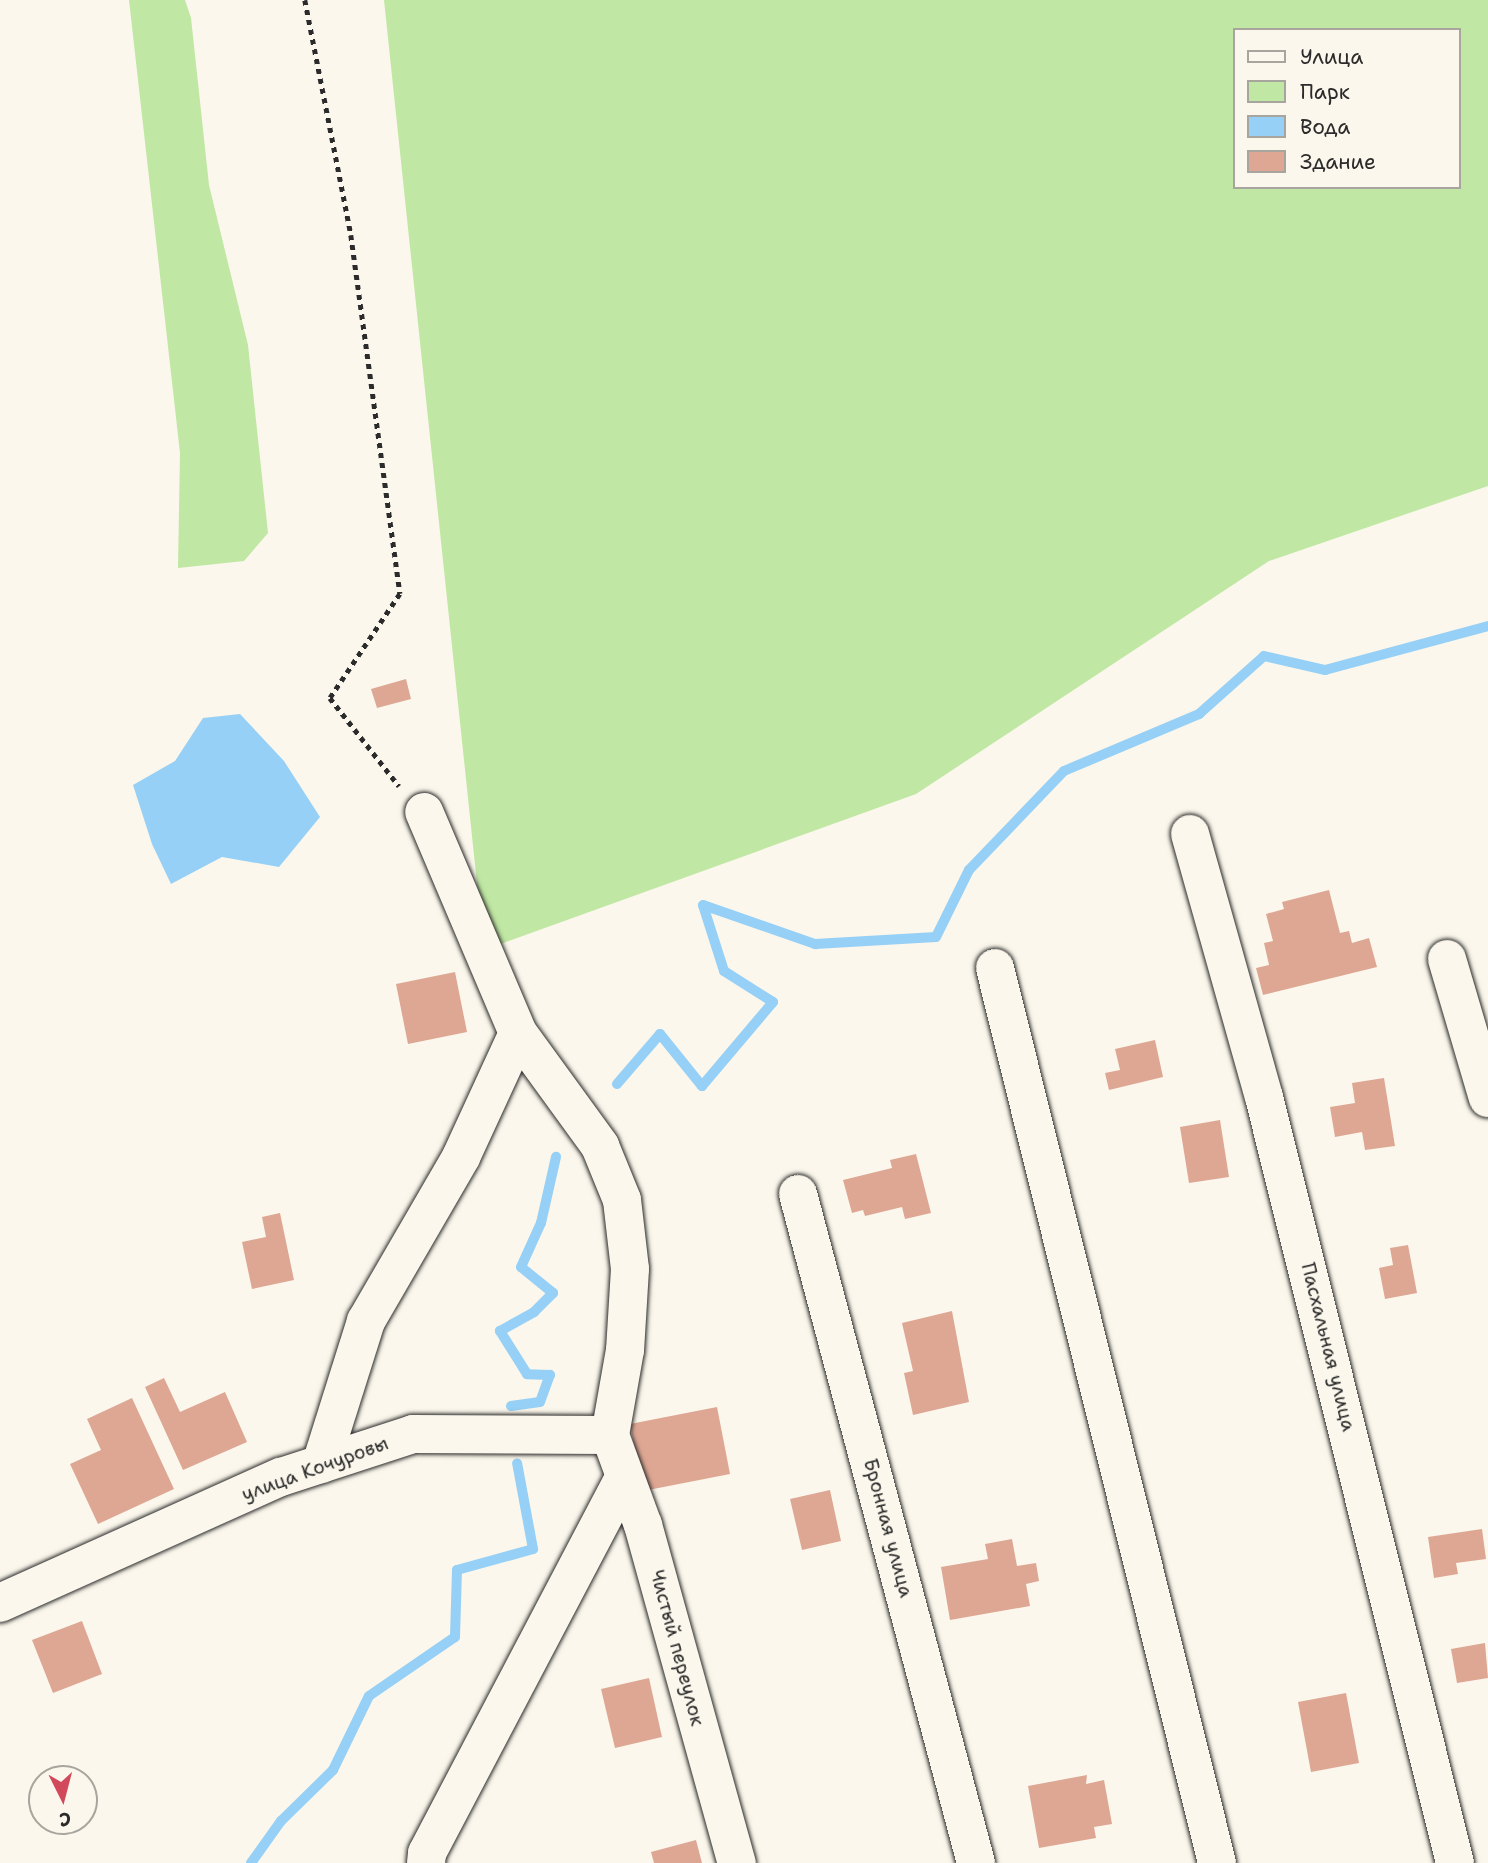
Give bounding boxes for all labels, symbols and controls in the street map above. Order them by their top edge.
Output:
legend [1232,28,1460,189]
text: Улица [1300,43,1363,71]
text: Парк [1300,78,1350,106]
text: Вода [1300,113,1350,141]
text: Здание [1300,148,1376,176]
street label: Пасхальная улица [1296,1260,1360,1434]
street label: улица Кочуровы [239,1432,391,1506]
street label: Бронная улица [859,1456,917,1600]
street label: Чистый переулок [645,1567,709,1729]
north arrow [28,1765,98,1835]
text: С [58,1806,72,1832]

